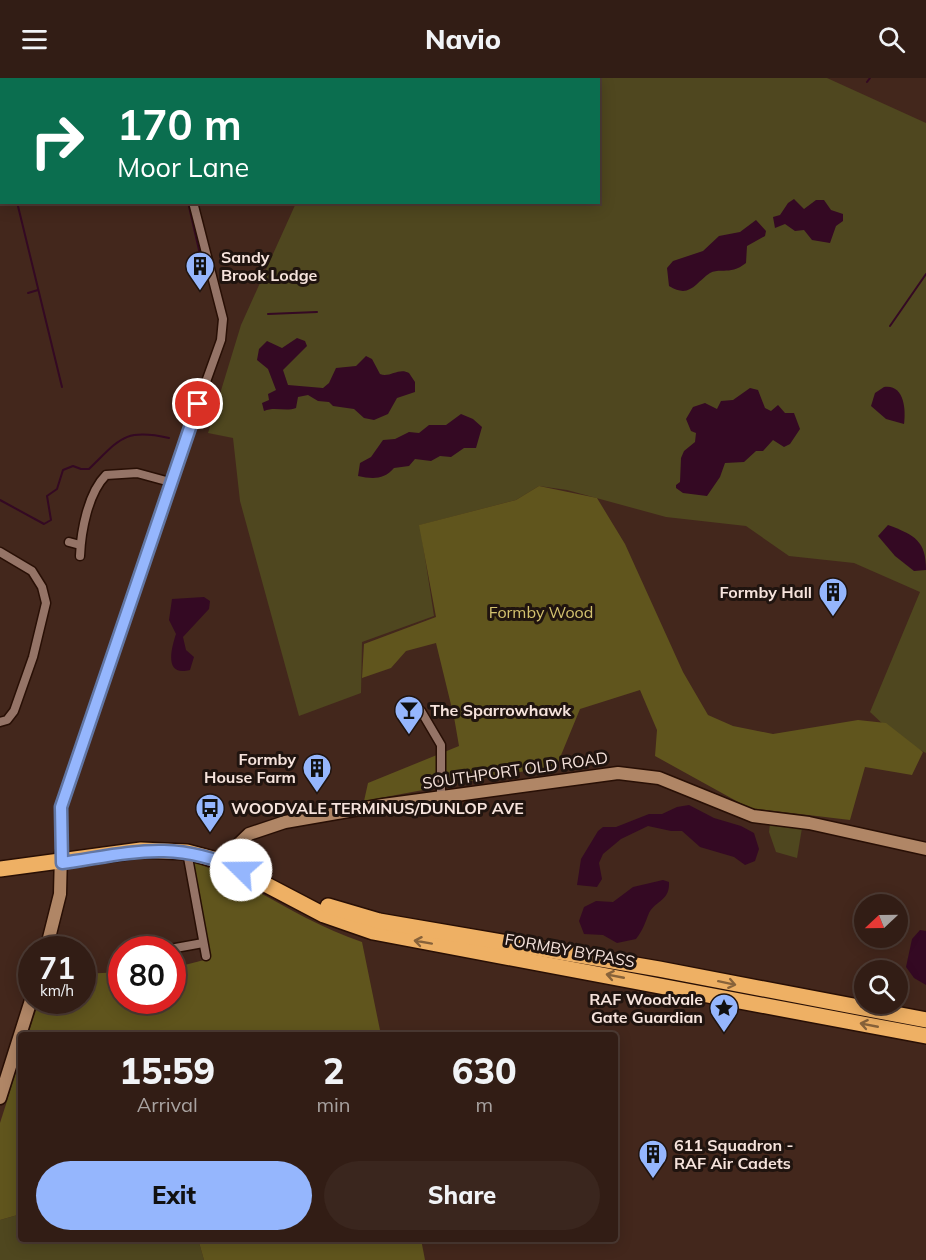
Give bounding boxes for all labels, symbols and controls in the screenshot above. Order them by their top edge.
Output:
text: Navio [425,22,501,56]
icon: menu [18,23,51,56]
icon: search [875,23,908,56]
text: 170 m [117,98,242,151]
icon: right [18,102,96,180]
text: Moor Lane [117,150,249,184]
place label: Sandy Brook Lodge [221,247,318,285]
building icon: Sandy Brook Lodge [184,250,216,292]
pin [172,378,223,429]
icon: arrive [181,387,214,420]
building icon: Formby Hall [817,576,849,618]
place label: Formby Hall [720,582,812,602]
park label: Formby Wood [489,602,593,622]
bar icon: The Sparrowhawk [393,694,425,736]
place label: The Sparrowhawk [430,700,572,720]
street label: SOUTHPORT OLD ROAD [421,747,609,793]
place label: Formby House Farm [204,749,296,787]
building icon: Formby House Farm [301,752,333,794]
bus stop icon: WOODVALE TERMINUS/DUNLOP AVE [194,792,226,834]
place label: WOODVALE TERMINUS/DUNLOP AVE [231,798,524,818]
position arrow [209,838,273,902]
north arrow [854,894,908,948]
map controls [854,894,908,1014]
street label: FORMBY BYPASS [503,929,637,971]
speed limit sign: 80 [108,936,186,1014]
one-way arrow [414,937,434,948]
text: 71 [39,949,75,987]
button: search [854,960,908,1014]
one-way arrow [606,970,625,981]
one-way arrow [717,978,737,989]
text: km/h [40,981,74,1000]
place label: RAF Woodvale Gate Guardian [589,989,703,1027]
place icon: RAF Woodvale Gate Guardian [708,992,740,1034]
one-way arrow [859,1019,879,1030]
text: 15:59 [119,1048,215,1093]
text: 2 [323,1048,344,1093]
text: 630 [452,1048,517,1093]
text: Arrival [137,1092,198,1117]
text: min [316,1092,351,1117]
text: m [475,1092,493,1117]
place label: 611 Squadron - RAF Air Cadets [674,1135,793,1173]
building icon: 611 Squadron - RAF Air Cadets [637,1138,669,1180]
button: Exit [36,1161,312,1230]
button: Share [324,1161,600,1230]

